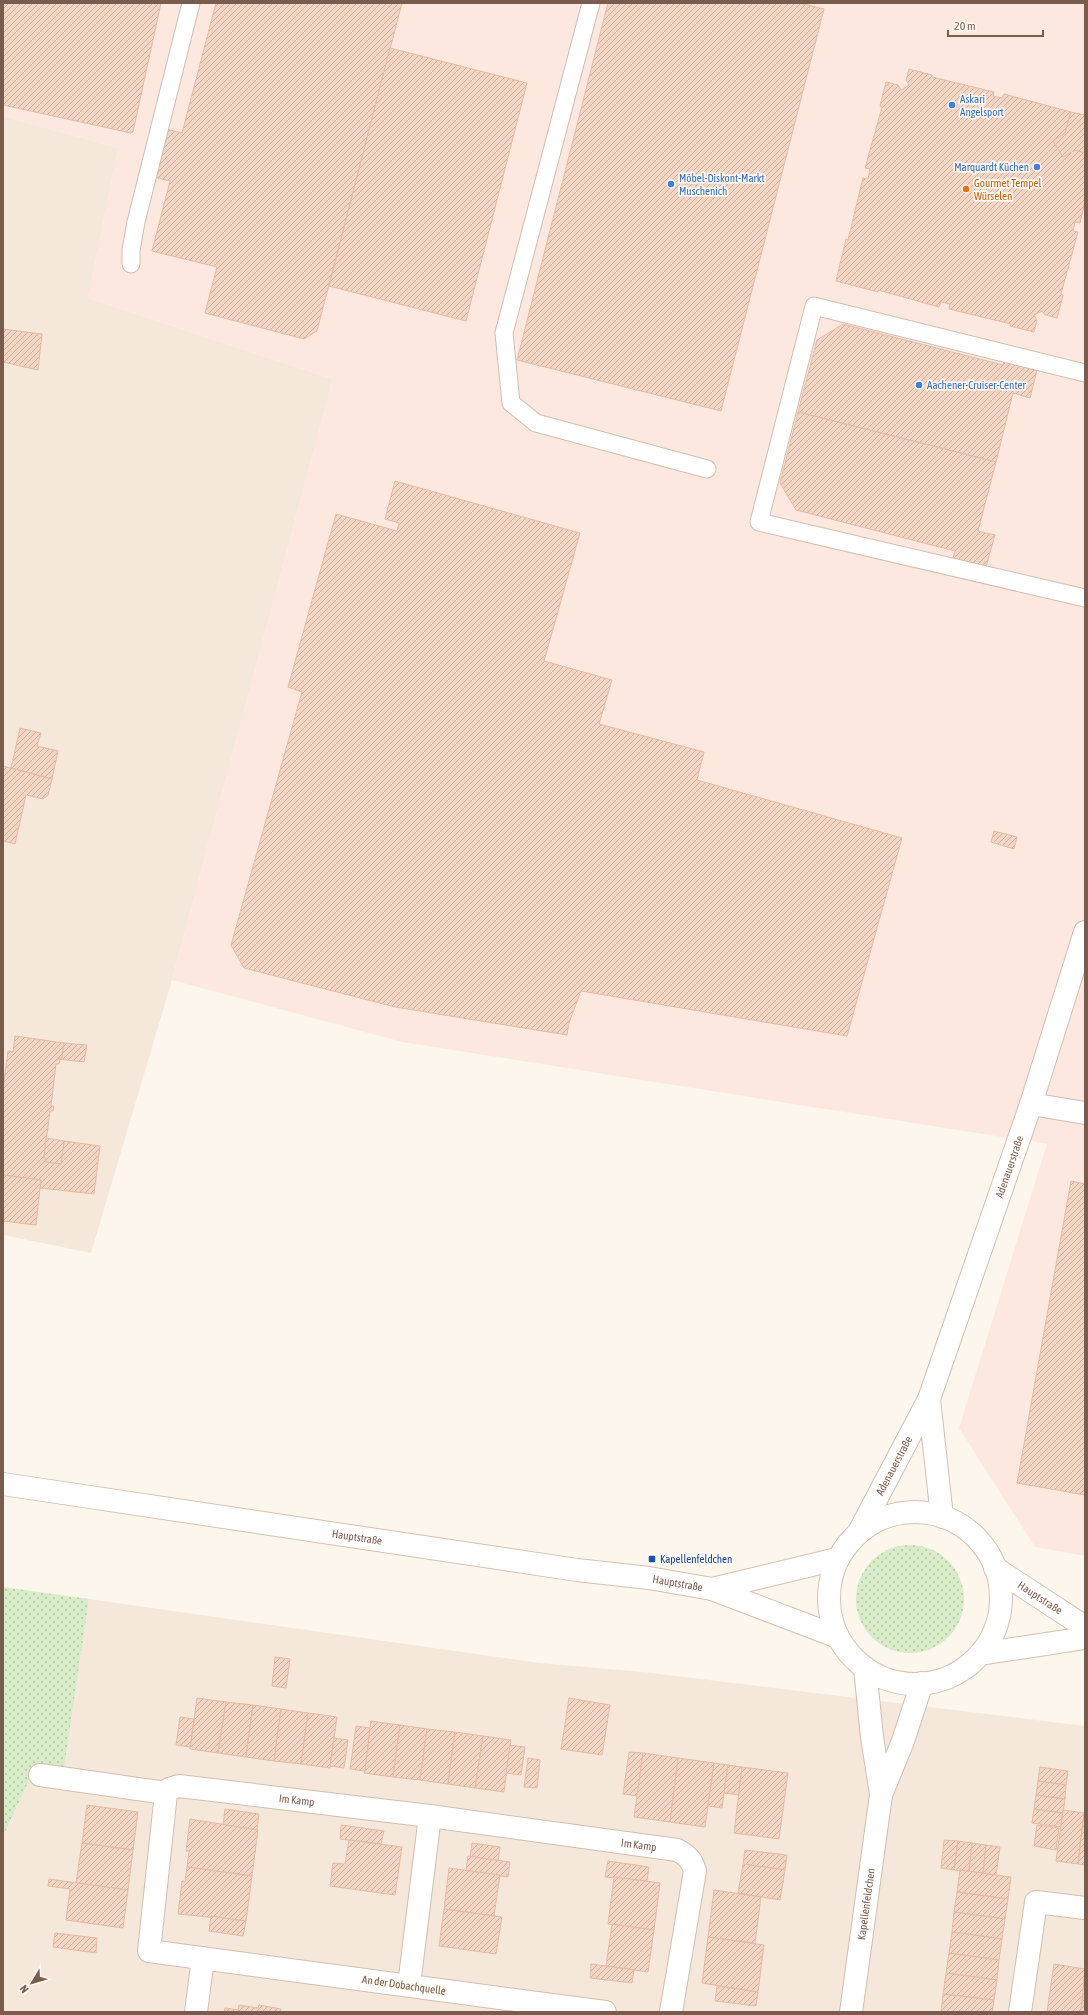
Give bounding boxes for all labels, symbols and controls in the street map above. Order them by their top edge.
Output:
scale bar [948,12,1043,38]
text: 20 m [954,19,976,33]
place label: Askari Angelsport [960,93,1004,118]
marker: Askari Angelsport [947,100,957,110]
place label: Marquardt Küchen [954,161,1029,173]
marker: Marquardt Küchen [1032,162,1042,172]
place label: Möbel-Diskont-Markt Muschenich [679,172,765,197]
place label: Gourmet Tempel Würselen [974,177,1041,202]
marker: Möbel-Diskont-Markt Muschenich [666,179,676,189]
marker: Gourmet Tempel Würselen [961,184,971,194]
place label: Aachener-Cruiser-Center [927,379,1026,391]
marker: Aachener-Cruiser-Center [914,380,924,390]
street label: Adenauerstraße [993,1134,1026,1199]
street label: Adenauerstraße [873,1434,914,1497]
street label: Hauptstraße [331,1527,383,1547]
place label: Kapellenfeldchen [660,1553,732,1565]
marker: Kapellenfeldchen [647,1554,657,1564]
street label: Hauptstraße [652,1573,704,1593]
street label: Hauptstraße [1016,1579,1065,1617]
street label: Im Kamp [278,1792,315,1808]
street label: Im Kamp [620,1836,657,1853]
street label: Kapellenfeldchen [855,1867,877,1941]
north arrow [12,1963,52,2003]
street label: An der Dobachquelle [361,1973,447,1997]
text: N [17,1983,31,1995]

